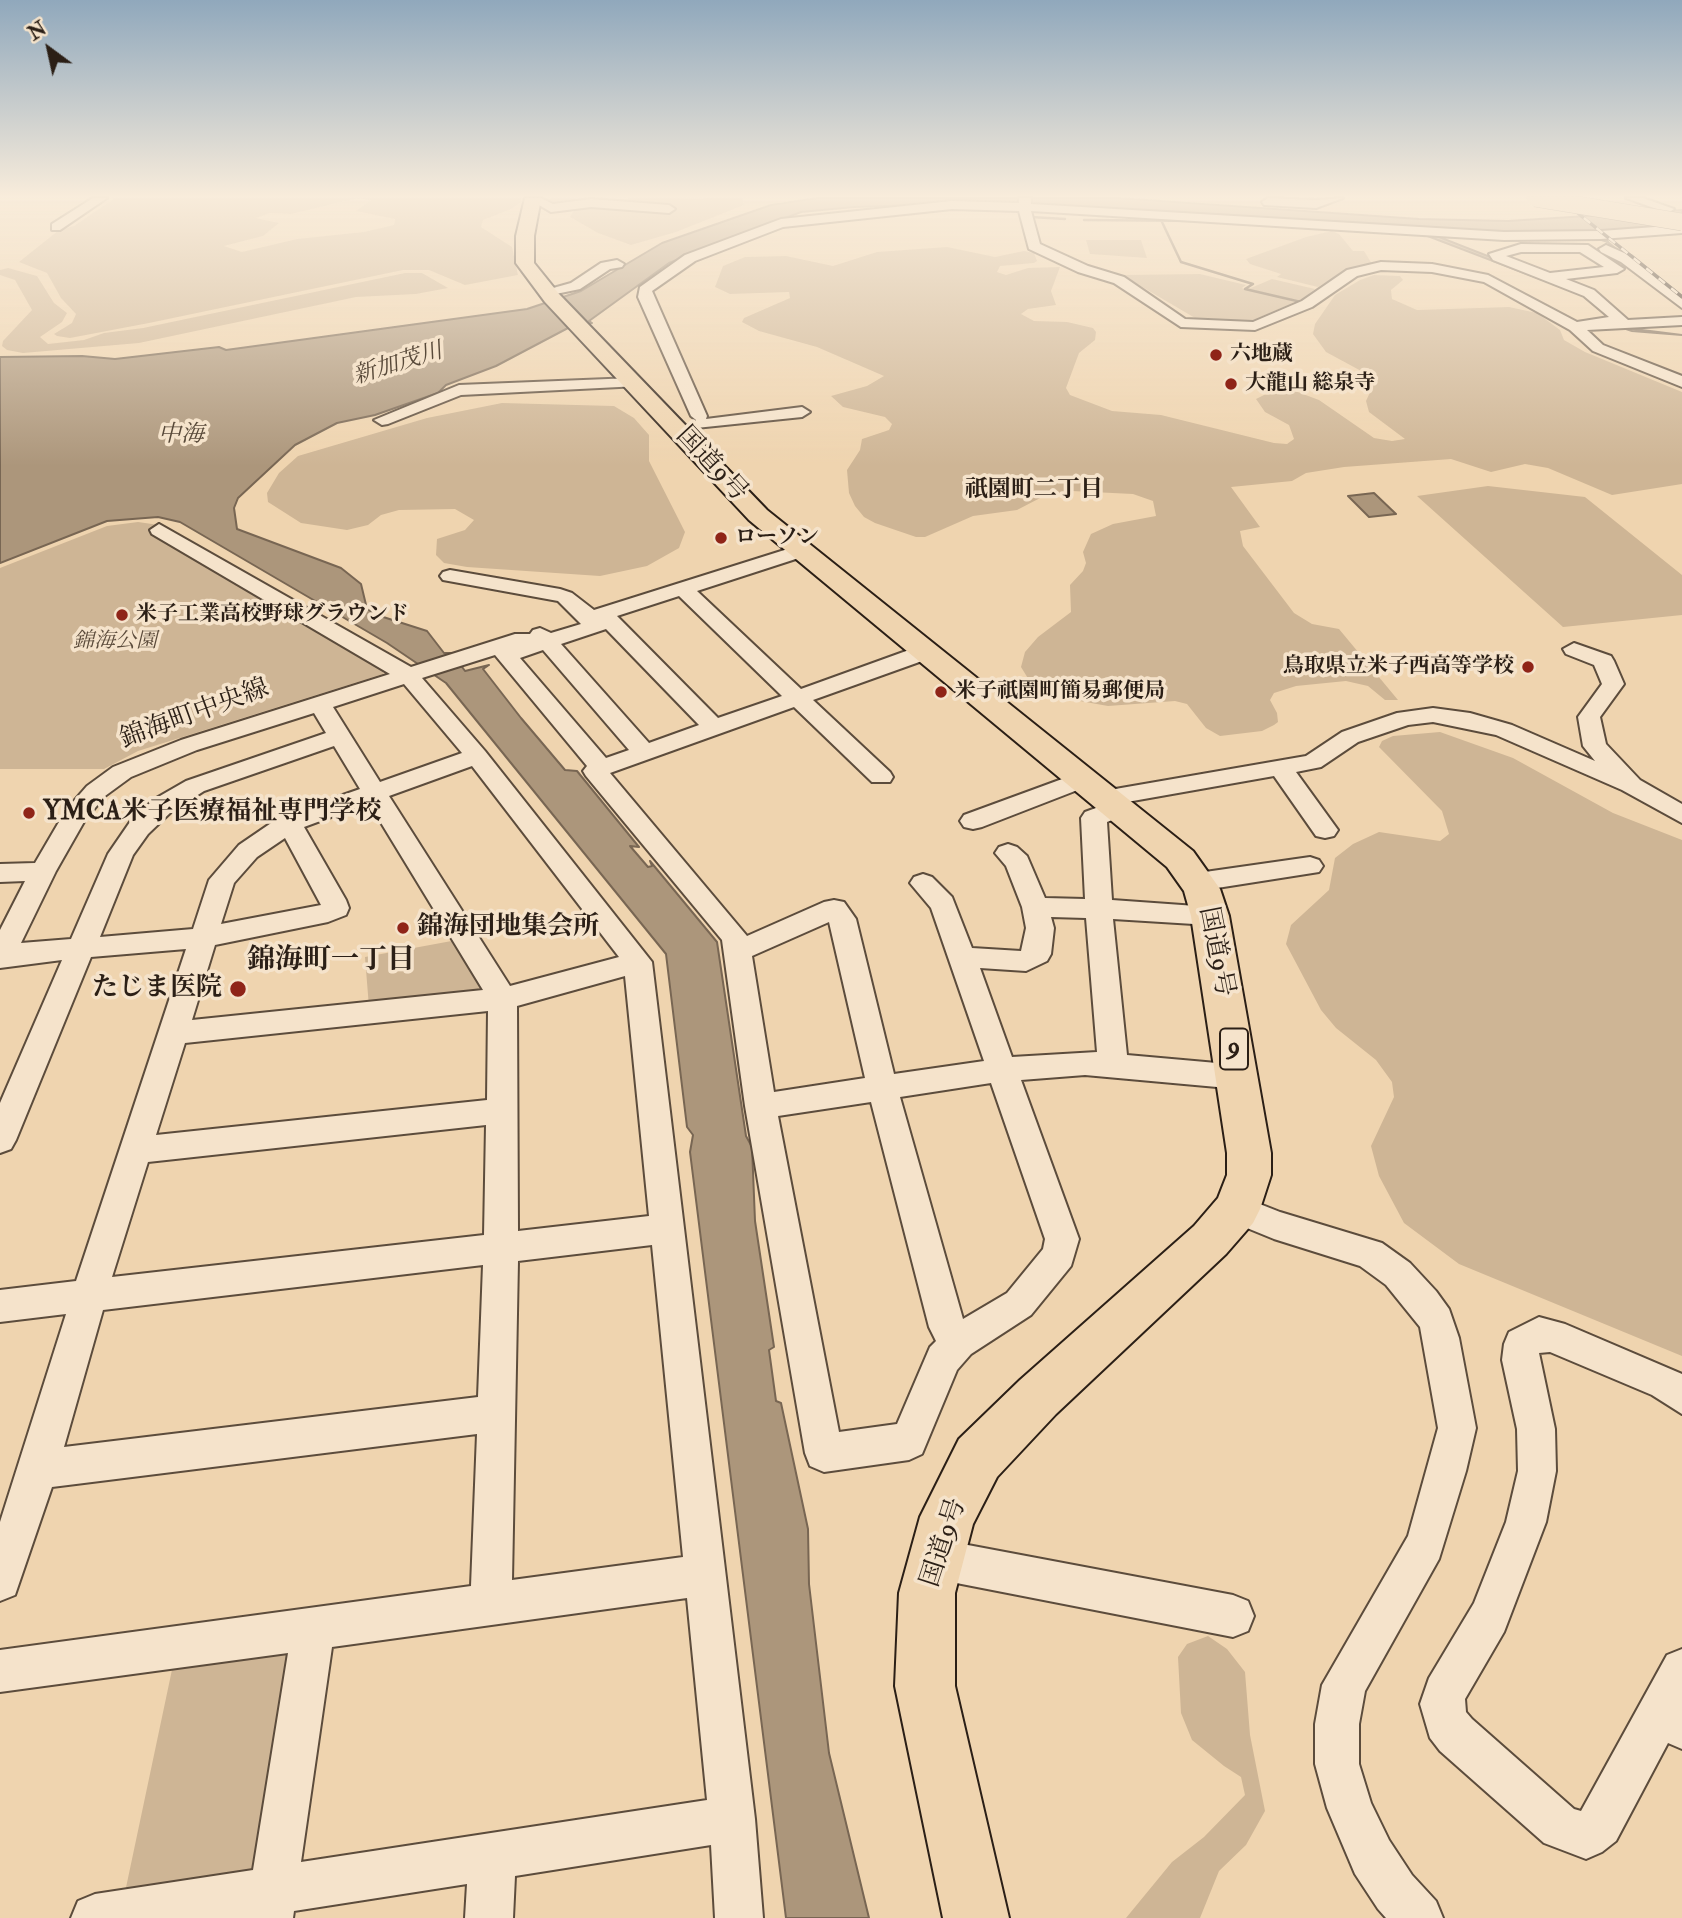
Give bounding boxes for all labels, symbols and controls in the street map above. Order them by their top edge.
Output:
north arrow [14,14,84,84]
text: N [24,17,51,46]
water label: 新加茂川 [350,338,446,392]
place label: 六地蔵 [1230,342,1293,368]
marker: 六地蔵 [1208,347,1224,363]
place label: 大龍山 総泉寺 [1245,371,1375,397]
marker: 大龍山 総泉寺 [1223,376,1239,392]
street label: 国道9号 [668,421,754,509]
water label: 中海 [158,422,204,450]
district label: 祇園町二丁目 [965,477,1103,505]
place label: ローソン [735,525,819,551]
marker: ローソン [713,530,729,546]
place label: 米子工業高校野球グラウンド [136,602,409,628]
marker: 米子工業高校野球グラウンド [114,607,130,623]
park label: 錦海公園 [73,629,157,655]
place label: 鳥取県立米子西高等学校 [1283,654,1514,680]
marker: 鳥取県立米子西高等学校 [1520,659,1536,675]
street label: 錦海町中央線 [116,674,274,756]
place label: 米子祇園町簡易郵便局 [955,679,1165,705]
marker: 米子祇園町簡易郵便局 [933,684,949,700]
place label: YMCA米子医療福祉専門学校 [43,797,381,829]
marker: YMCA米子医療福祉専門学校 [21,805,37,821]
street label: 国道9号 [1191,904,1239,1000]
place label: 錦海団地集会所 [417,912,599,944]
marker: 錦海団地集会所 [395,920,411,936]
district label: 錦海町一丁目 [247,945,415,979]
place label: たじま医院 [92,973,222,1005]
marker: たじま医院 [228,979,248,999]
road number: 9 [1220,1028,1248,1070]
street label: 国道9号 [916,1495,974,1591]

